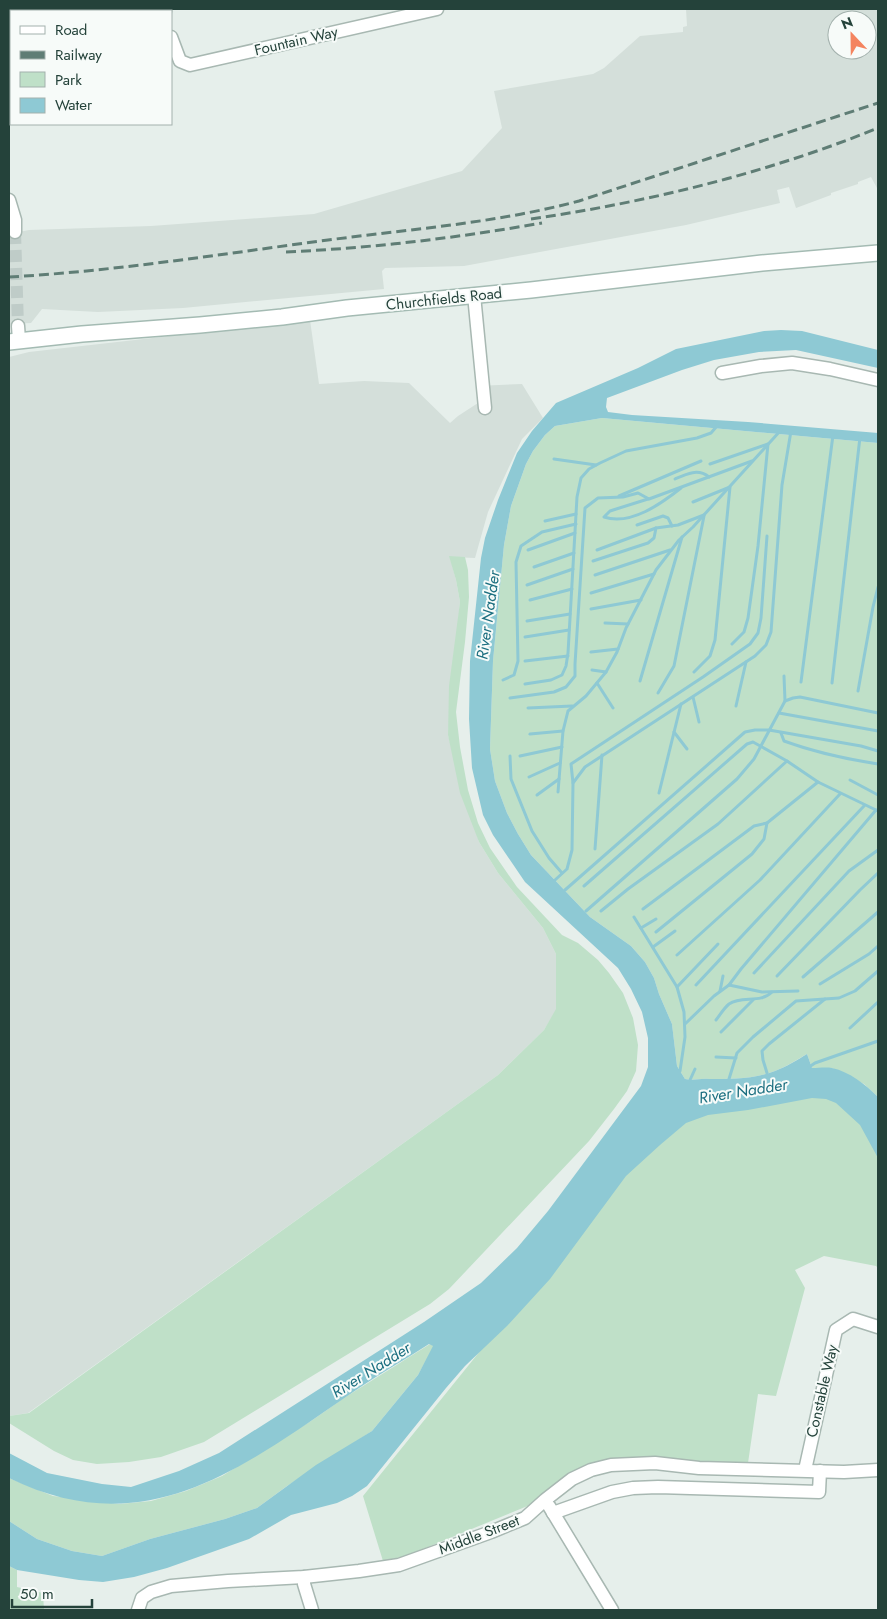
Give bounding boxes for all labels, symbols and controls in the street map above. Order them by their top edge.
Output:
legend [10,10,172,125]
north arrow [827,10,877,60]
text: N [838,12,856,34]
text: Road [55,19,87,41]
street label: Fountain Way [252,21,340,61]
text: Railway [55,44,102,66]
text: Park [55,69,82,91]
text: Water [55,94,93,116]
street label: Churchfields Road [385,282,503,316]
water label: River Nadder [470,568,506,661]
water label: River Nadder [697,1072,791,1109]
water label: River Nadder [327,1336,416,1403]
street label: Constable Way [801,1342,843,1440]
street label: Middle Street [436,1509,523,1560]
scale bar [12,1576,92,1608]
text: 50 m [20,1583,54,1605]

